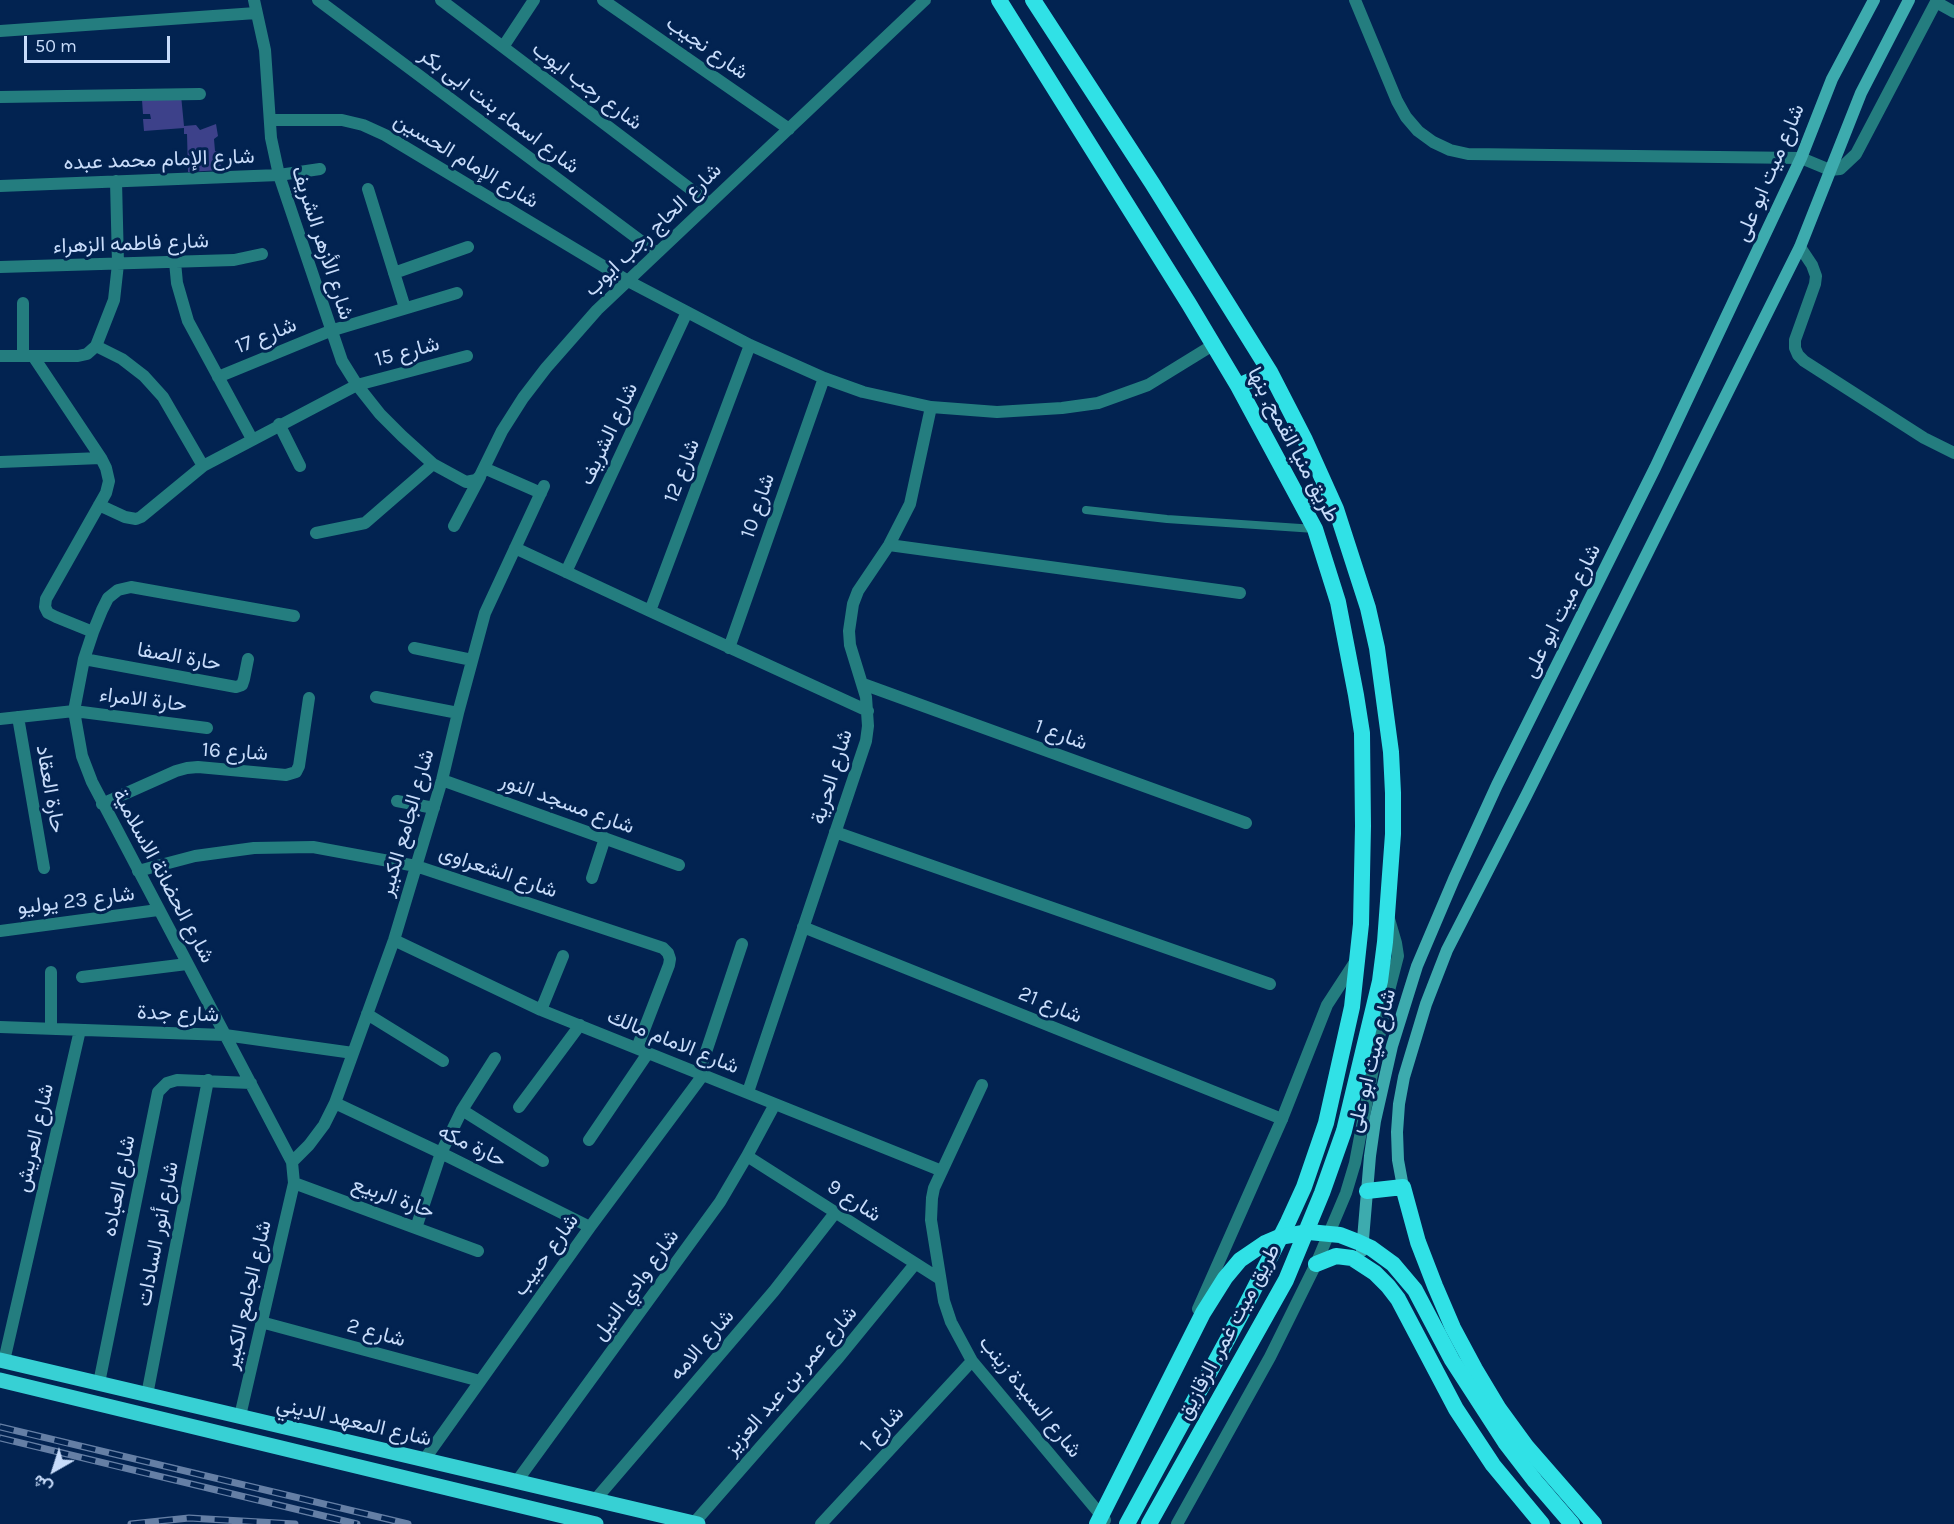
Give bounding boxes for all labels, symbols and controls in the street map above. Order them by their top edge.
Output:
street label: شارع نجيب [661,11,753,85]
scale bar [27,24,172,62]
text: 50 m [35,35,77,57]
street label: شارع رجب ايوب [527,36,647,136]
street label: شارع اسماء بنت ابى بكر [414,43,584,179]
street label: شارع ميت ابو على [1730,100,1810,246]
street label: شارع الإمام الحسين [389,108,543,214]
street label: شارع الإمام محمد عبده [63,144,255,176]
street label: شارع الحاج رجب ايوب [579,158,727,302]
street label: شارع الأزهر الشريف [285,163,359,323]
street label: شارع فاطمه الزهراء [53,229,209,259]
street label: شارع 17 [232,312,300,360]
street label: شارع 15 [372,331,442,373]
street label: طريق منيا القمح, بنها [1241,363,1345,527]
street label: شارع الشريف [574,379,644,489]
street label: شارع 12 [658,436,706,506]
street label: شارع 10 [735,470,781,542]
street label: شارع ميت ابو على [1517,540,1607,682]
street label: حارة الصفا [135,637,223,677]
street label: حارة الامراء [98,682,188,718]
street label: شارع 1 [1031,714,1091,756]
street label: شارع الحرية [806,726,858,828]
street label: شارع 16 [201,737,269,767]
street label: حارة العقاد [30,743,70,835]
street label: شارع الجامع الكبير [374,746,440,900]
street label: شارع مسجد النور [496,768,638,840]
street label: شارع الحضانة الاسلامية [106,785,220,967]
street label: شارع الشعراوى [435,840,561,904]
street label: شارع 23 يوليو [16,881,136,921]
street label: شارع 21 [1015,981,1085,1029]
street label: شارع ميت ابو على [1342,987,1402,1135]
street label: شارع جدة [136,1000,220,1028]
street label: شارع الامام مالك [603,1004,743,1080]
street label: شارع العريش [10,1081,60,1195]
street label: حارة مكه [434,1119,510,1173]
street label: شارع العباده [97,1133,141,1239]
street label: شارع أنور السادات [132,1159,184,1309]
street label: حارة الربيع [348,1171,438,1225]
street label: شارع 9 [822,1174,886,1228]
street label: شارع حبيب [508,1209,584,1301]
street label: شارع الجامع الكبير [219,1218,277,1372]
street label: شارع وادي النيل [587,1224,685,1346]
street label: طريق ميت غمر, الزقازيق [1172,1240,1286,1424]
street label: شارع عمر بن عبد العزيز [719,1301,863,1461]
street label: شارع الامه [664,1304,740,1386]
street label: شارع 2 [344,1313,408,1353]
street label: شارع السيدة زينب [973,1331,1087,1463]
street label: شارع المعهد الديني [274,1392,434,1452]
street label: شارع 1 [854,1401,910,1457]
north arrow [24,1440,84,1500]
text: ش [29,1471,56,1498]

